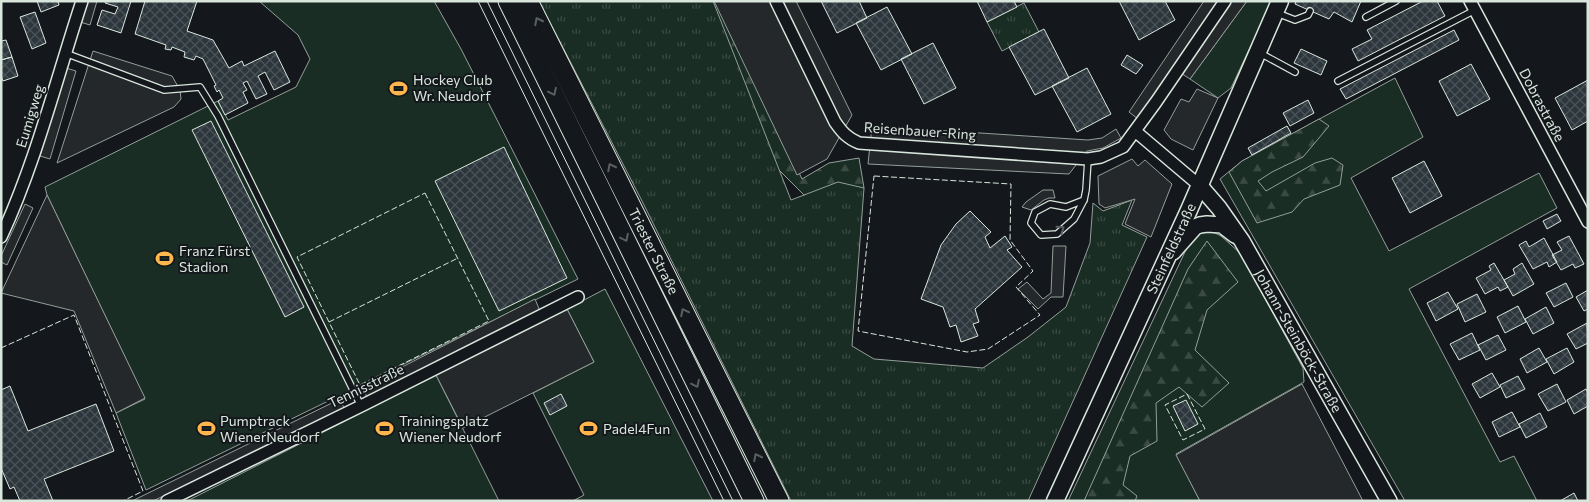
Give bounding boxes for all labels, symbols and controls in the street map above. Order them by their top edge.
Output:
one-way arrow [534,18,544,27]
street label: Dobrastraße [1516,65,1569,144]
place label: Hockey Club Wr. Neudorf [413,71,492,104]
sports icon: Hockey Club Wr. Neudorf [389,78,409,98]
street label: Eumigweg [12,82,47,150]
one-way arrow [547,87,557,96]
street label: Reisenbauer-Ring [863,118,977,143]
one-way arrow [607,163,617,172]
street label: Steinfeldstraße [1143,200,1199,296]
street label: Triester Straße [625,205,683,297]
one-way arrow [1055,226,1065,235]
one-way arrow [618,233,629,242]
place label: Franz Fürst Stadion [179,242,251,275]
sports icon: Franz Fürst Stadion [155,249,175,269]
street label: Johann-Steinböck-Straße [1252,266,1346,415]
one-way arrow [680,308,690,317]
street label: Tennisstraße [325,360,406,411]
one-way arrow [690,378,700,387]
place label: Pumptrack WienerNeudorf [220,412,320,445]
place label: Trainingsplatz Wiener Neudorf [399,412,502,445]
sports icon: Pumptrack WienerNeudorf [196,419,216,439]
sports icon: Trainingsplatz Wiener Neudorf [375,419,395,439]
sports icon: Padel4Fun [579,419,599,439]
place label: Padel4Fun [603,420,670,437]
one-way arrow [753,453,763,462]

